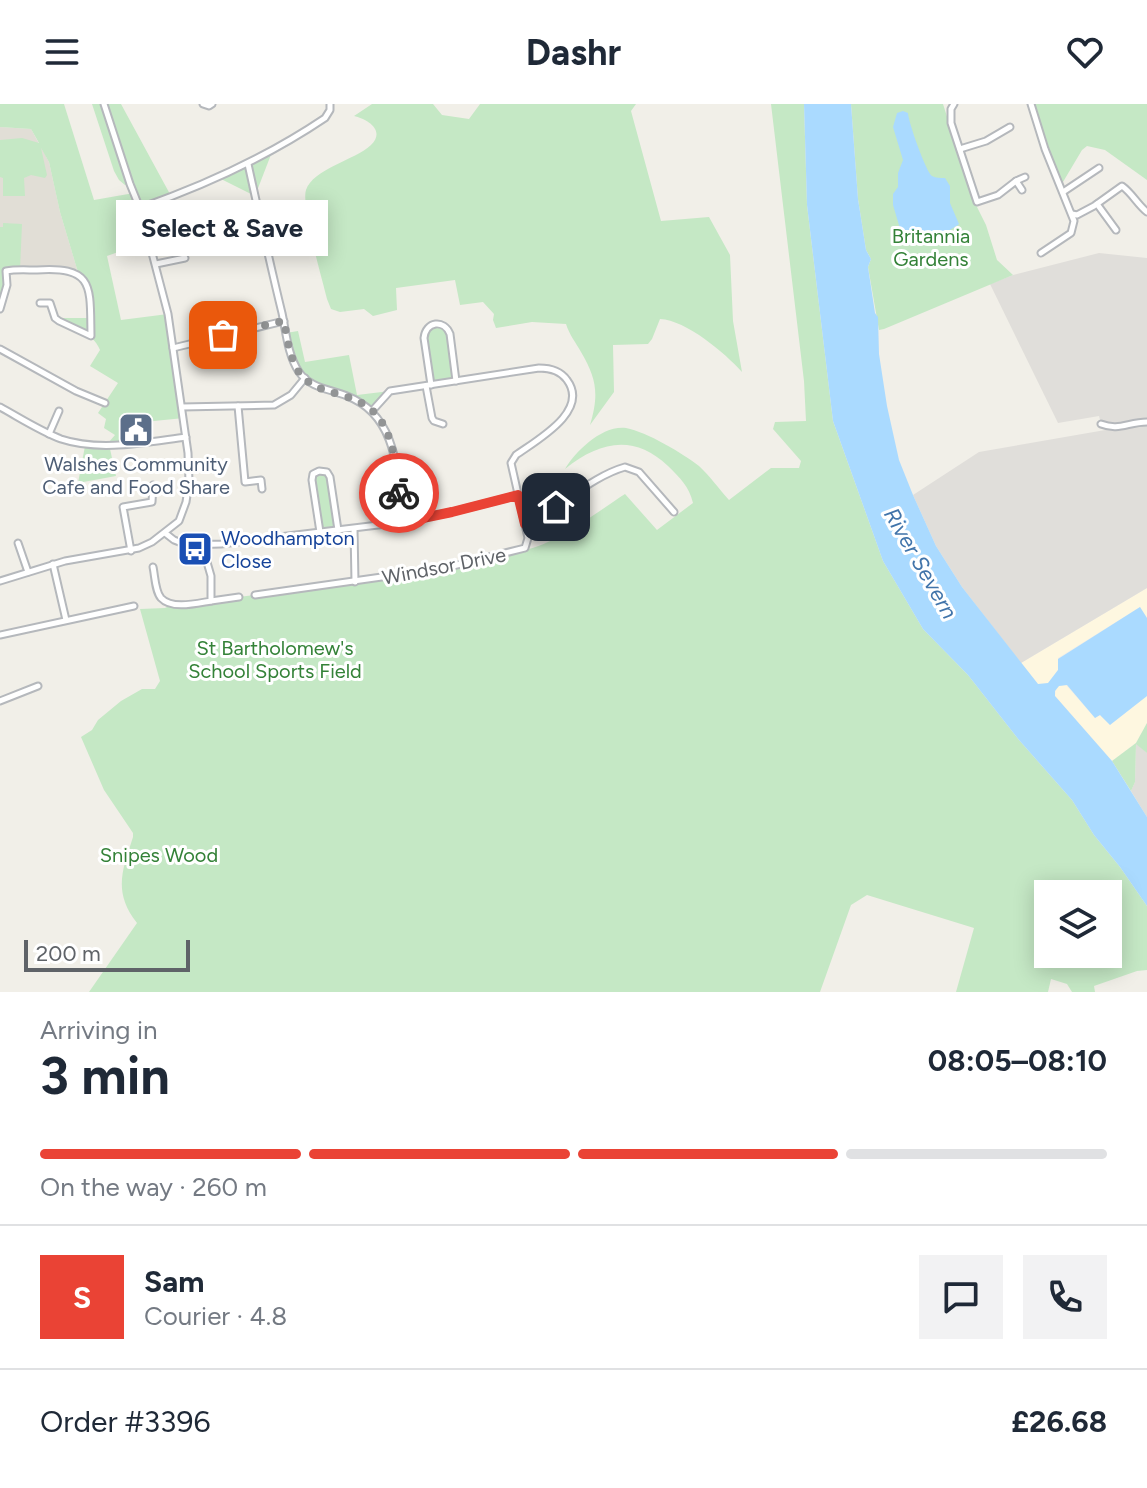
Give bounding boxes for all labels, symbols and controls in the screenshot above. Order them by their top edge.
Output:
icon: menu [40,30,84,74]
icon: heart [1063,30,1107,74]
text: Dashr [526,31,621,74]
callout: Select & Save [117,199,329,255]
text: Select & Save [141,212,303,244]
park label: Britannia Gardens [892,224,970,271]
pin [189,301,257,369]
icon: bag [201,313,245,357]
public building icon: Walshes Community Cafe and Food Share [117,411,155,449]
place label: Walshes Community Cafe and Food Share [42,452,230,499]
courier [359,453,439,533]
icon: bike [377,471,421,515]
pin [522,473,590,541]
icon: home [534,485,578,529]
water label: River Severn [878,503,963,624]
place label: Woodhampton Close [221,526,355,573]
bus stop icon: Woodhampton Close [176,530,214,568]
street label: Windsor Drive [380,542,508,590]
park label: St Bartholomew's School Sports Field [188,636,362,683]
park label: Snipes Wood [100,843,218,867]
map controls [1034,880,1122,968]
button: layers [1034,880,1122,968]
scale bar [24,936,190,972]
text: 200 m [36,940,101,967]
text: Arriving in [40,1014,158,1046]
text: 08:05–08:10 [928,1042,1107,1079]
text: 3 min [40,1045,170,1107]
text: On the way · 260 m [40,1171,267,1203]
button: chat [919,1255,1003,1339]
button: phone [1023,1255,1107,1339]
text: Sam [144,1263,204,1300]
text: S [73,1279,91,1316]
text: Courier · 4.8 [144,1300,287,1332]
text: Order #3396 [40,1403,210,1440]
text: £26.68 [1011,1403,1107,1440]

